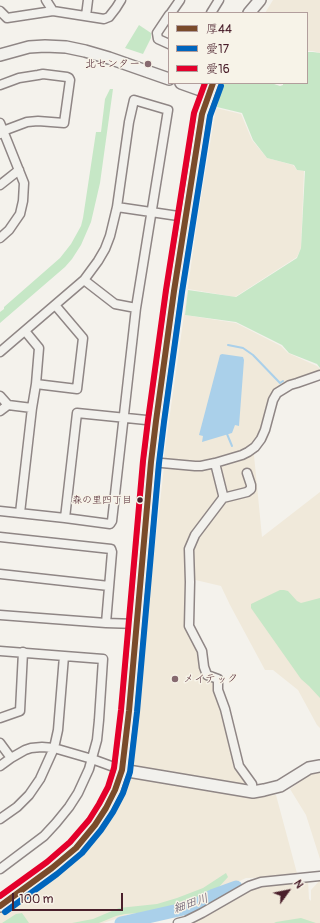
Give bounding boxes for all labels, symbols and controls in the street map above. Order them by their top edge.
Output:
legend [168,12,308,84]
text: 厚44 [206,22,232,37]
text: 愛17 [206,42,229,57]
place label: 北センター [85,57,140,71]
marker: 北センター [143,59,153,69]
text: 愛16 [206,62,230,77]
place label: 森の里四丁目 [72,494,132,506]
marker: 森の里四丁目 [135,495,145,505]
place label: メイテック [183,672,238,686]
marker: メイテック [170,674,180,684]
north arrow [268,871,308,911]
text: N [291,878,306,891]
scale bar [14,885,125,911]
water label: 細田川 [172,891,210,917]
text: 100 m [19,892,53,907]

